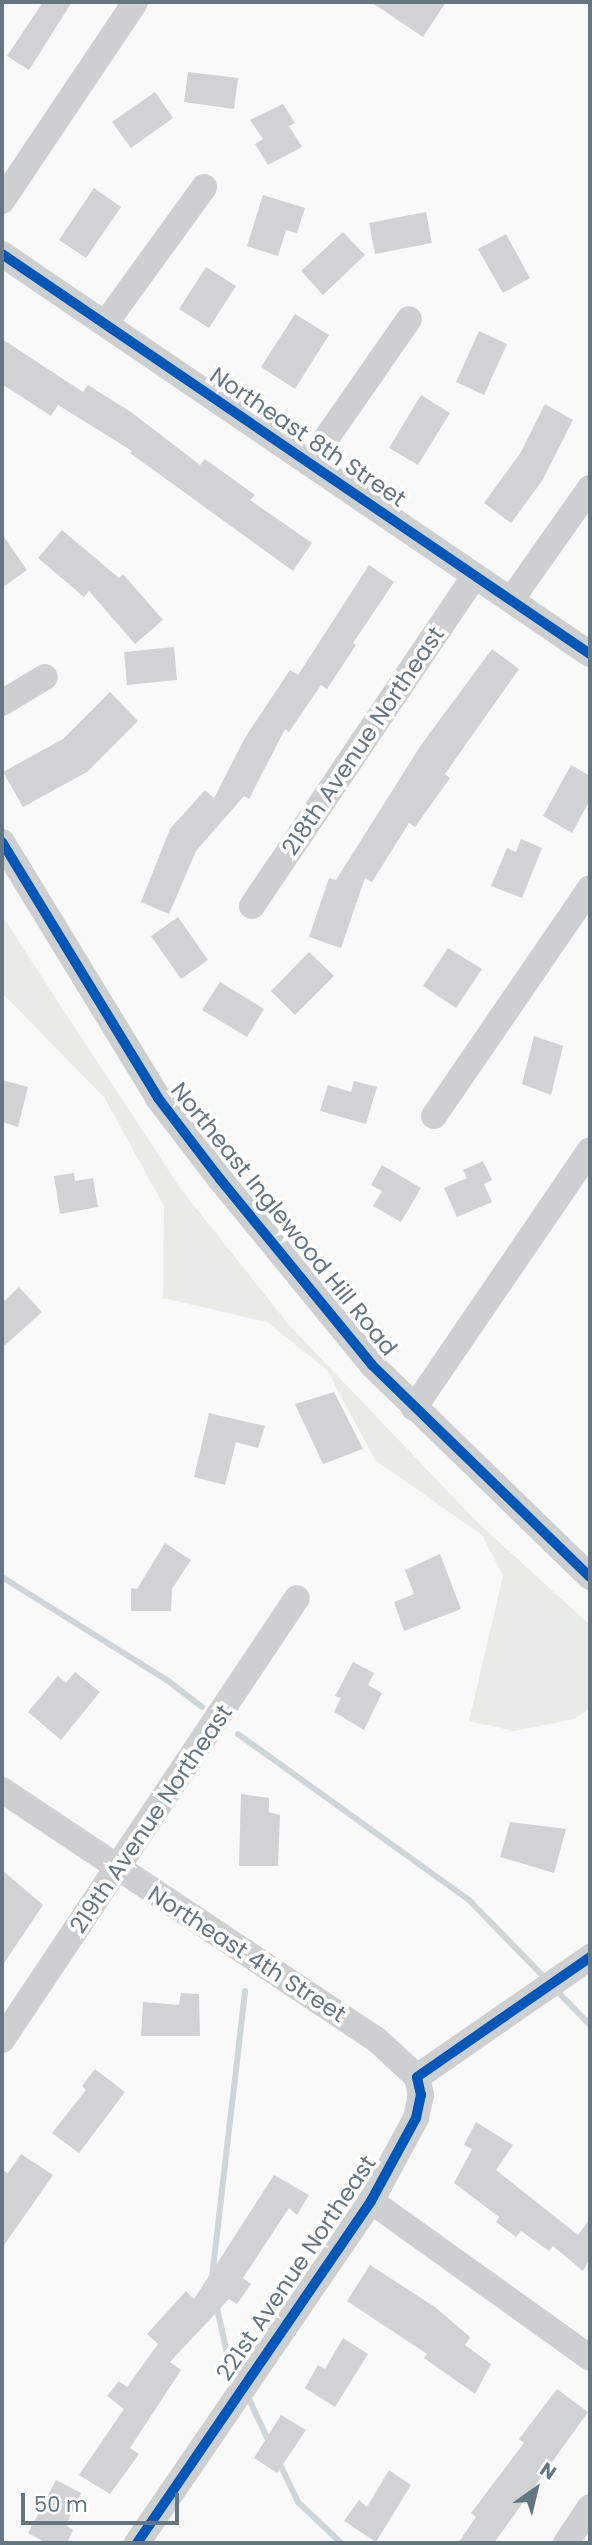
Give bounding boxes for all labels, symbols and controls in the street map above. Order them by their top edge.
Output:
street label: Northeast 8th Street [205,361,411,513]
street label: 218th Avenue Northeast [276,622,450,860]
street label: Northeast Inglewood Hill Road [165,1077,403,1361]
street label: 219th Avenue Northeast [64,1700,238,1938]
street label: Northeast 4th Street [143,1880,351,2028]
street label: 221st Avenue Northeast [210,2150,382,2386]
north arrow [501,2454,571,2524]
text: N [535,2456,561,2486]
scale bar [24,2478,182,2522]
text: 50 m [34,2490,88,2519]

